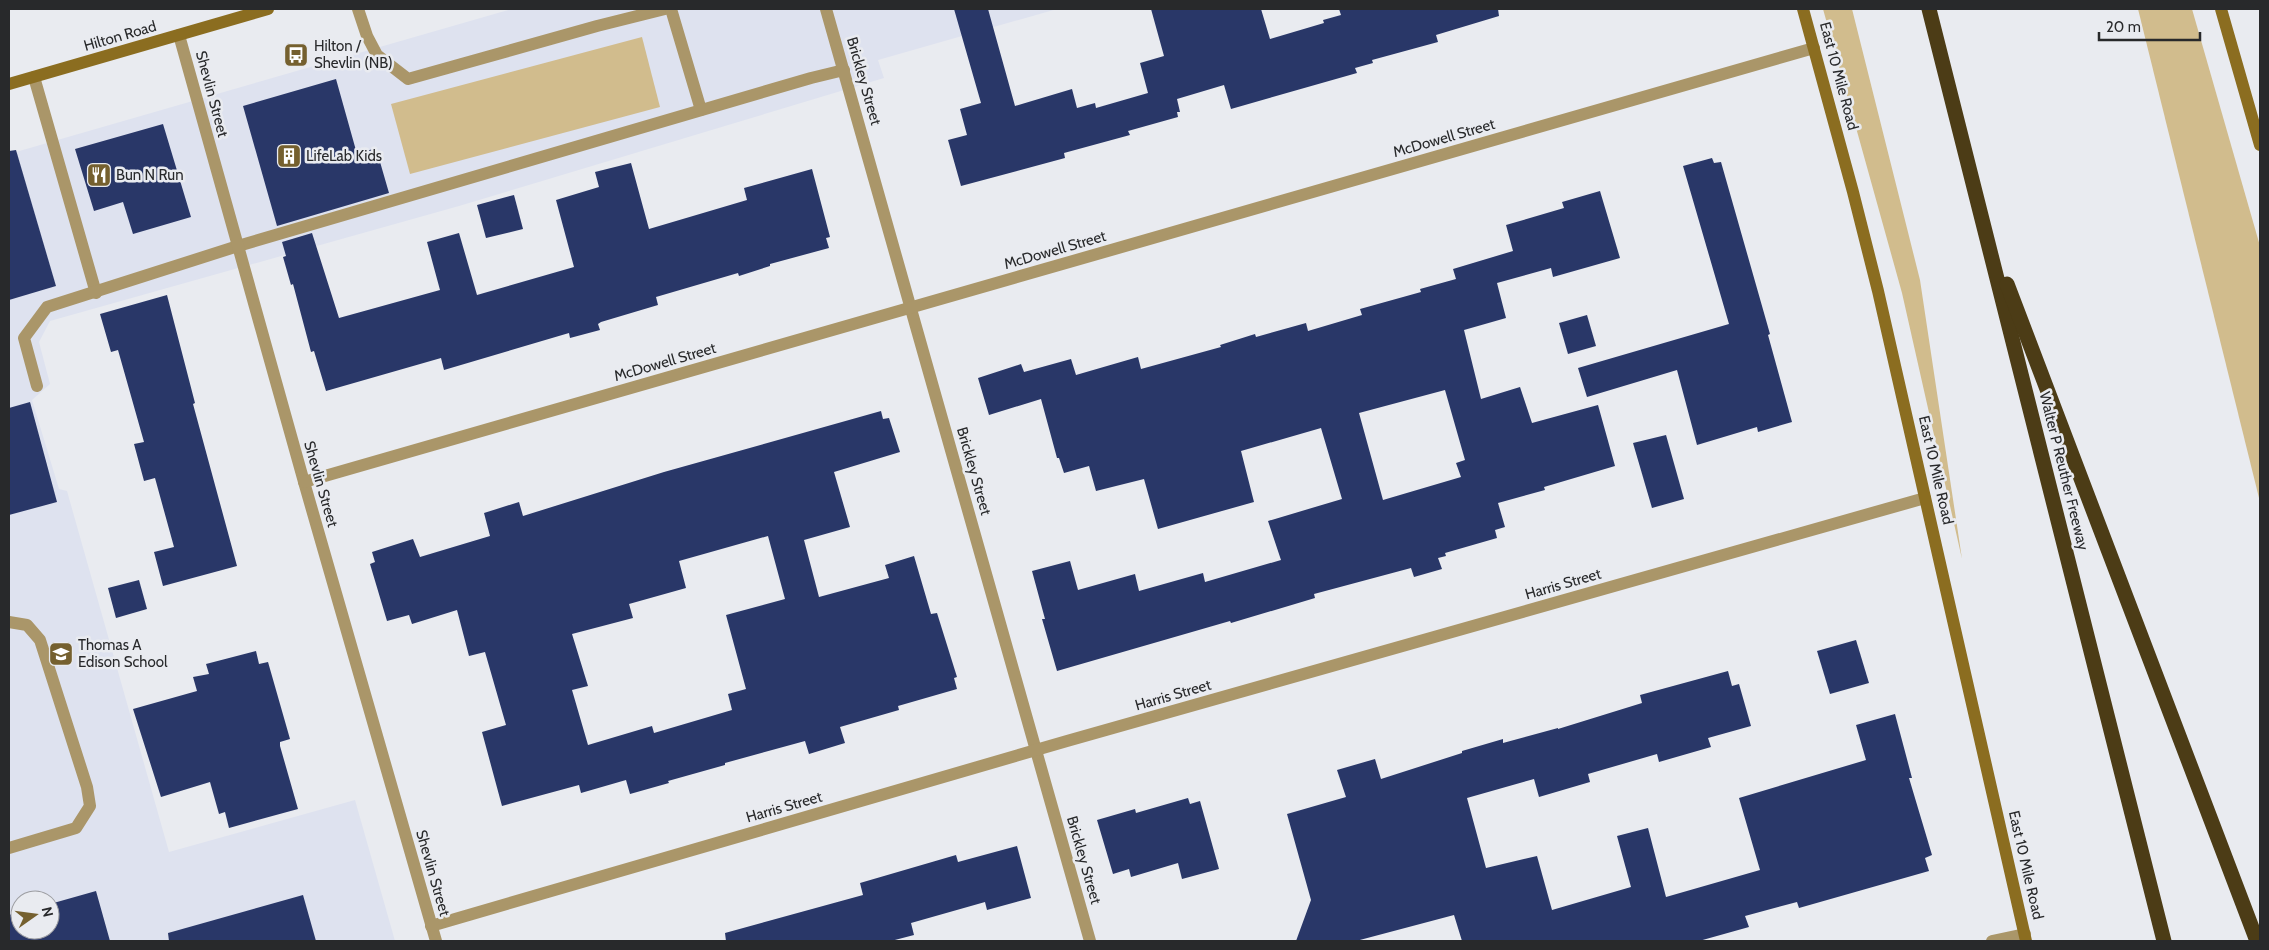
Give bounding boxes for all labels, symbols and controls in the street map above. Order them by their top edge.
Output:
scale bar [2099,10,2200,42]
street label: Hilton Road [82,17,158,55]
text: 20 m [2106,18,2141,36]
street label: East 10 Mile Road [1816,20,1862,132]
street label: Brickley Street [843,35,885,127]
place label: Hilton / Shevlin (NB) [314,37,393,72]
bus stop icon: Hilton / Shevlin (NB) [283,42,309,68]
street label: Shevlin Street [192,49,232,139]
street label: McDowell Street [1391,115,1497,161]
building icon: LifeLab Kids [276,143,302,169]
place label: LifeLab Kids [306,147,382,165]
restaurant icon: Bun N Run [86,162,112,188]
place label: Bun N Run [116,166,184,184]
street label: McDowell Street [1002,227,1108,273]
street label: McDowell Street [612,339,718,385]
street label: Walter P Reuther Freeway [2036,390,2093,552]
street label: East 10 Mile Road [1915,414,1957,526]
street label: Brickley Street [953,425,995,517]
street label: Shevlin Street [300,439,342,529]
street label: Harris Street [1523,565,1603,603]
place label: Thomas A Edison School [78,636,168,671]
school or university icon: Thomas A Edison School [48,641,74,667]
street label: Harris Street [1133,676,1213,714]
street label: Harris Street [744,788,824,826]
street label: East 10 Mile Road [2005,809,2047,921]
street label: Brickley Street [1063,814,1105,906]
street label: Shevlin Street [412,828,454,918]
north arrow [10,890,60,940]
text: N [38,905,58,919]

